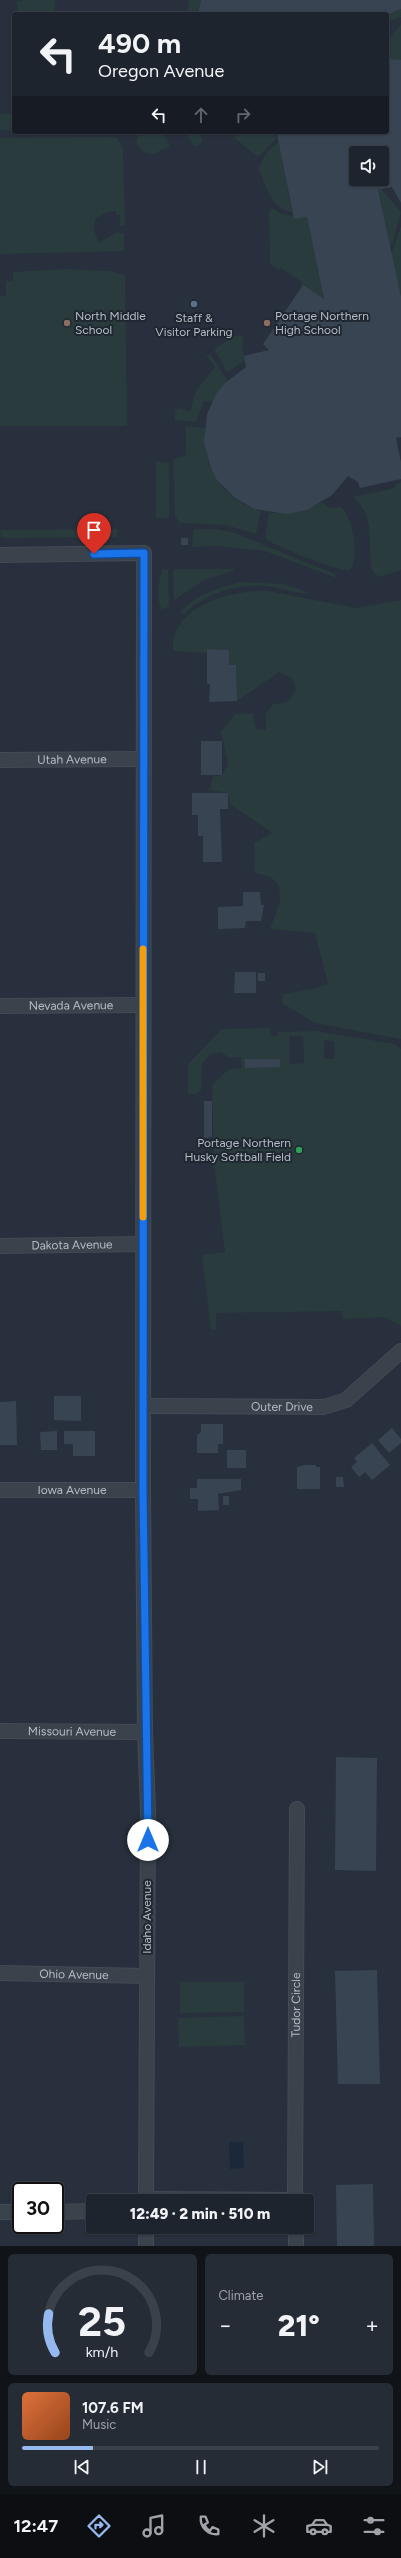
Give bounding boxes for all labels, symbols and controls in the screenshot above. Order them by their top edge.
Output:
text: 490 m [98,26,181,60]
icon: left [32,28,84,80]
text: Oregon Avenue [98,60,224,82]
icon: left [148,104,170,126]
icon: ahead [190,104,212,126]
icon: right [232,104,254,126]
map controls [349,146,389,186]
button: sound [349,146,389,186]
marker: Staff & Visitor Parking [189,299,199,309]
place label: North Middle School [75,309,146,337]
place label: Portage Northern High School [275,309,369,337]
place label: Staff & Visitor Parking [155,311,233,339]
marker: North Middle School [62,318,72,328]
marker: Portage Northern High School [262,318,272,328]
pin [77,513,111,554]
icon: arrive [83,519,105,541]
street label: Utah Avenue [37,752,107,767]
street label: Nevada Avenue [29,998,114,1013]
place label: Portage Northern Husky Softball Field [184,1136,291,1164]
marker: Portage Northern Husky Softball Field [294,1145,304,1155]
street label: Dakota Avenue [31,1237,113,1253]
street label: Outer Drive [251,1400,313,1414]
street label: Iowa Avenue [37,1483,107,1497]
street label: Missouri Avenue [28,1724,117,1739]
position arrow [127,1819,169,1861]
street label: Idaho Avenue [140,1880,154,1954]
street label: Ohio Avenue [39,1967,109,1982]
street label: Tudor Circle [289,1972,303,2038]
speed limit sign: 30 [12,2182,64,2234]
text: 12:49 · 2 min · 510 m [130,2205,270,2223]
text: Climate [219,2288,263,2303]
text: 25 [78,2295,126,2345]
text: 21° [278,2307,320,2344]
text: − [219,2312,232,2339]
text: + [365,2312,379,2339]
text: km/h [86,2342,119,2360]
text: 107.6 FM [82,2399,144,2417]
text: Music [82,2417,116,2432]
icon: previous [71,2456,93,2478]
icon: pause [190,2456,212,2478]
icon: next [309,2456,331,2478]
icon: directions [85,2512,113,2540]
icon: music [140,2512,168,2540]
icon: phone [195,2512,223,2540]
icon: climate [250,2512,278,2540]
icon: car [305,2512,333,2540]
icon: filters [360,2512,388,2540]
text: 12:47 [13,2515,58,2537]

